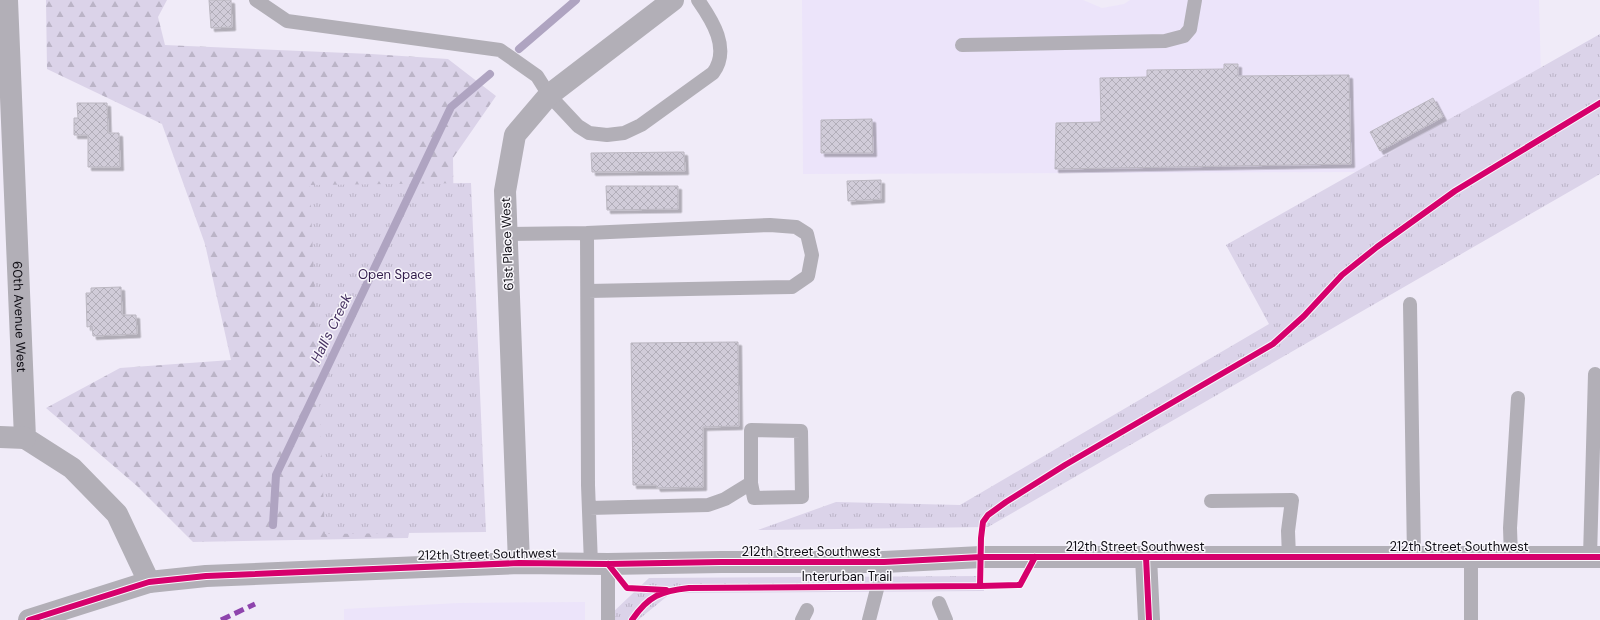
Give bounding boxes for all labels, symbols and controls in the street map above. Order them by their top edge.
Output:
street label: 61st Place West [497,197,517,291]
street label: 60th Avenue West [9,261,31,373]
park label: Open Space [358,266,432,283]
water label: Hall's Creek [306,290,356,366]
street label: 212th Street Southwest [1065,538,1205,555]
street label: 212th Street Southwest [1389,538,1529,555]
street label: 212th Street Southwest [741,543,881,560]
street label: 212th Street Southwest [417,544,557,564]
street label: Interurban Trail [802,568,892,585]

